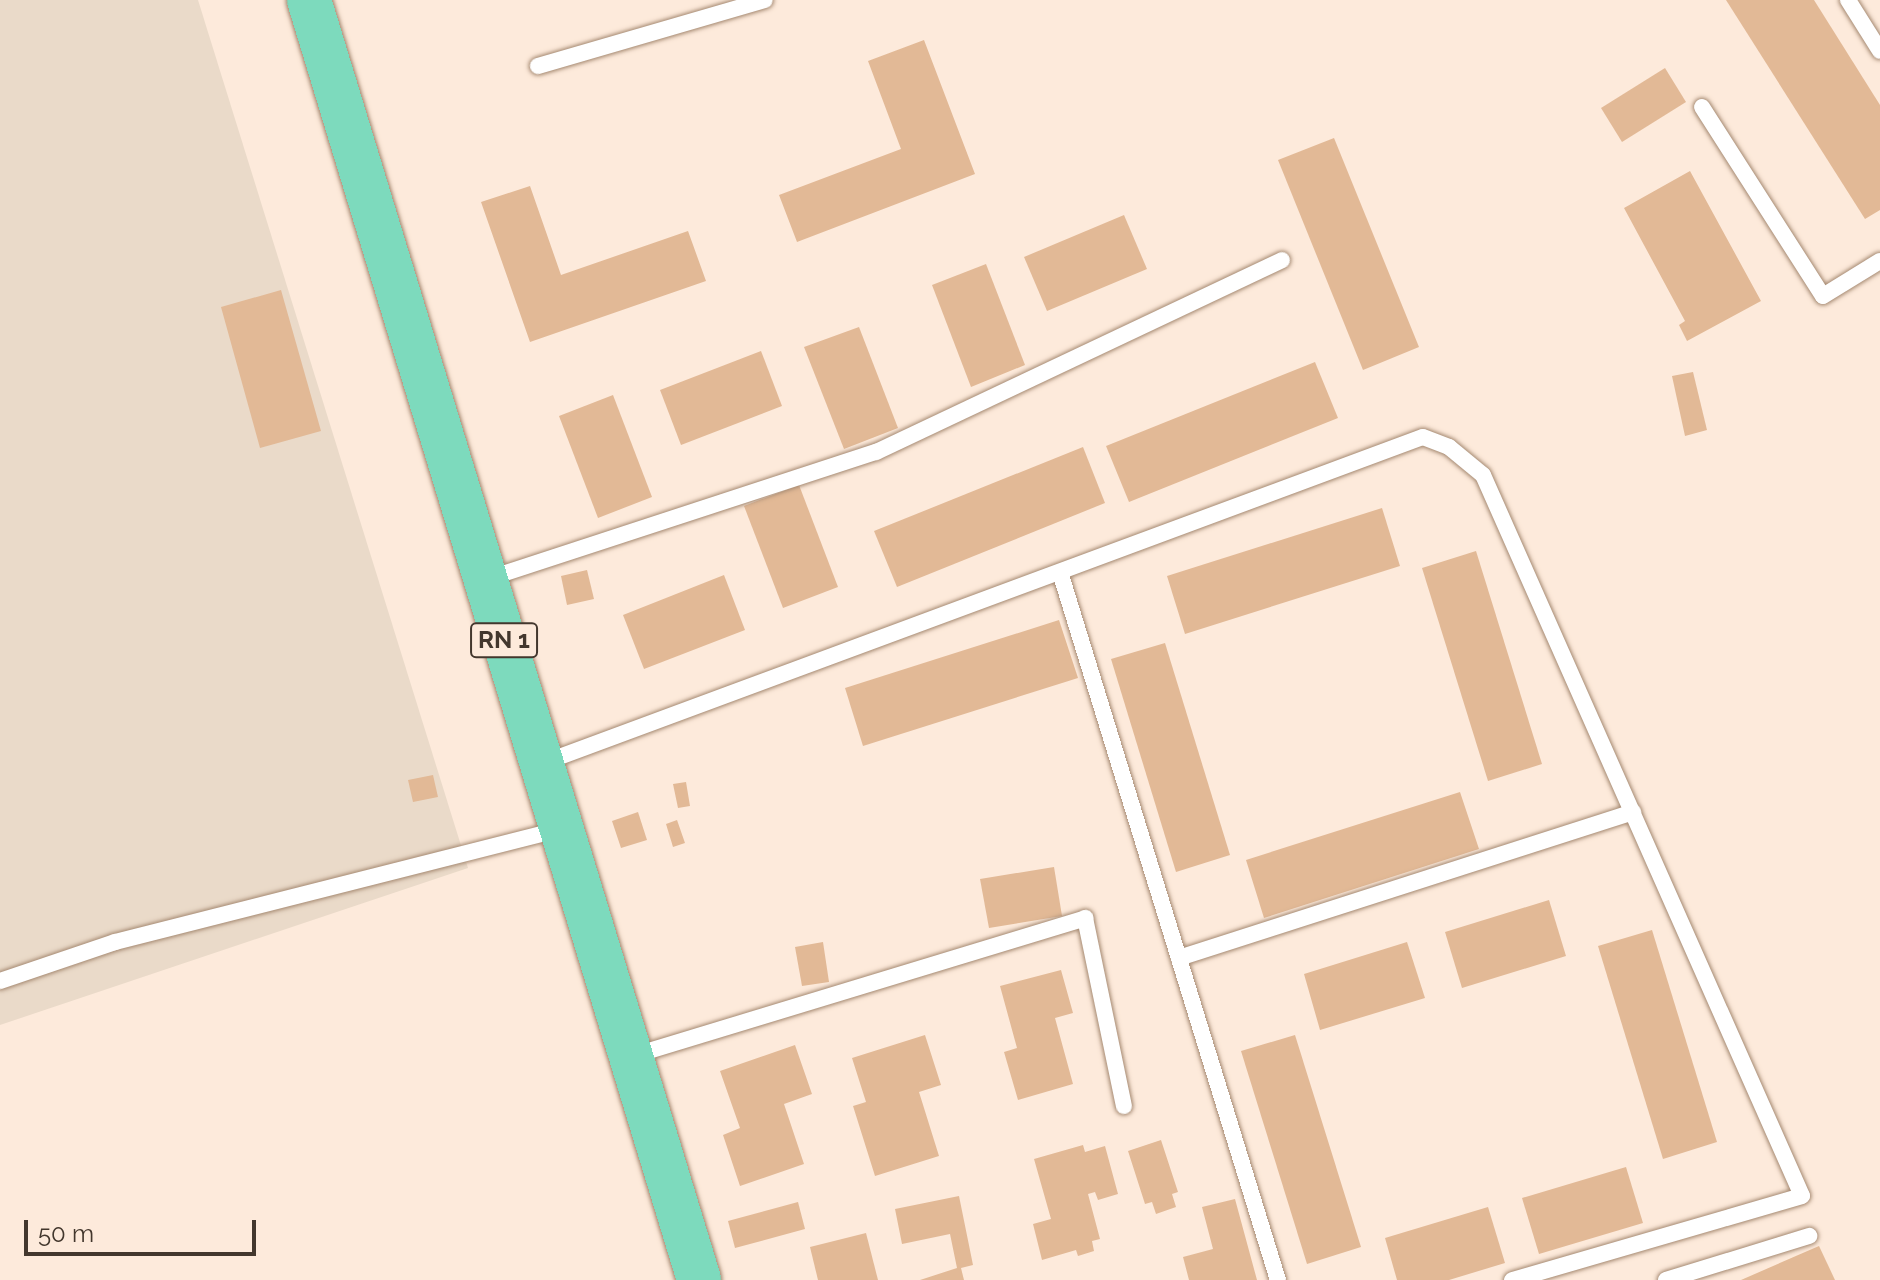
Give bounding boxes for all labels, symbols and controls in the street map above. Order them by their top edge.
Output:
road number: RN 1 [470,620,538,660]
scale bar [28,1204,260,1254]
text: 50 m [38,1219,94,1248]

